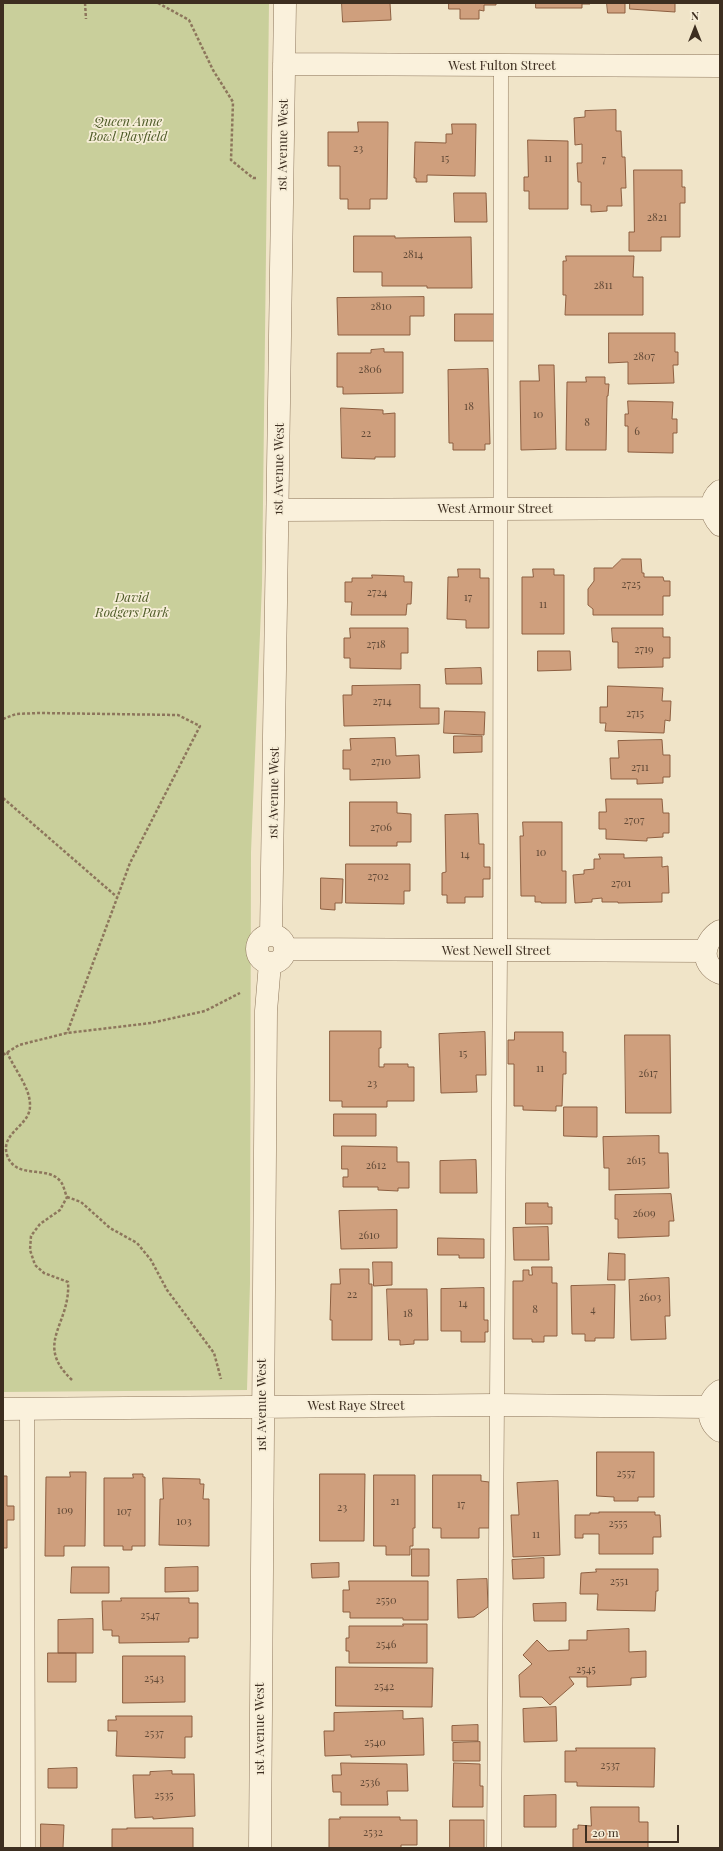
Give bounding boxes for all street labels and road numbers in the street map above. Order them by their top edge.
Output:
street label: West Fulton Street [448,58,556,74]
street label: 1st Avenue West [274,99,292,191]
street label: 1st Avenue West [270,423,288,515]
street label: West Armour Street [437,501,553,517]
street label: 1st Avenue West [265,747,283,839]
street label: West Newell Street [442,943,550,959]
street label: 1st Avenue West [254,1359,270,1451]
street label: West Raye Street [307,1398,405,1414]
street label: 1st Avenue West [252,1683,268,1775]

